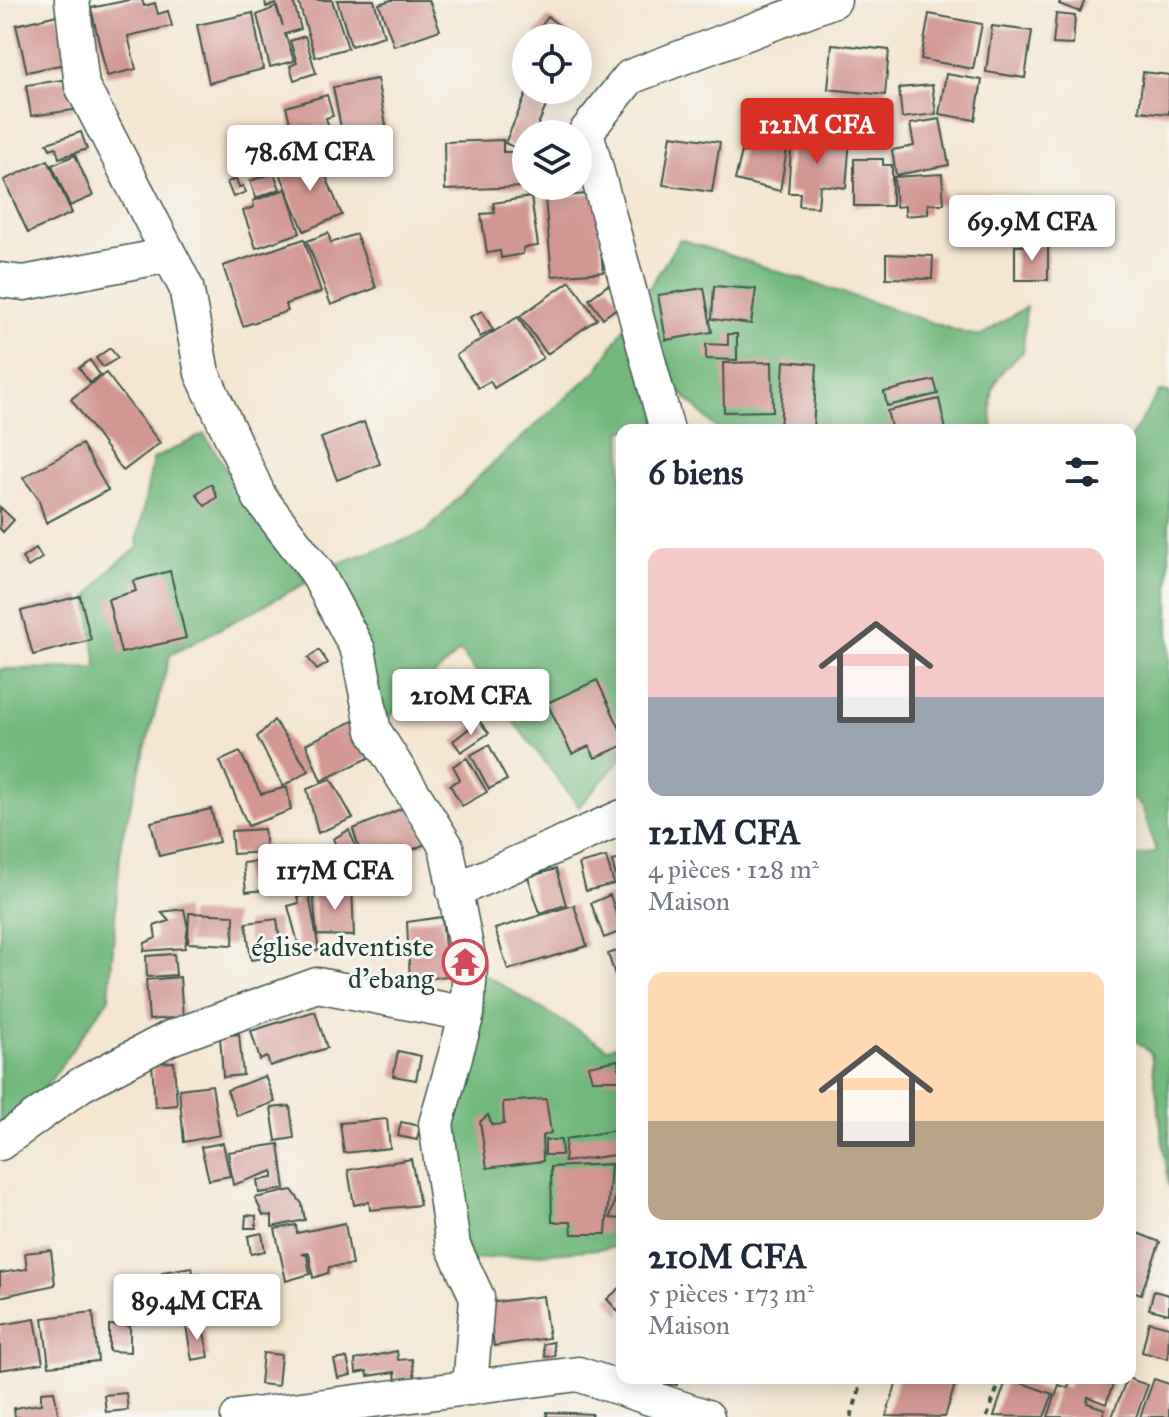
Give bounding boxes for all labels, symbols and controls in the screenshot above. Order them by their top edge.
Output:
map controls [512,24,592,200]
button: locate [512,24,592,104]
pin: 121M CFA [734,98,900,166]
text: 121M CFA [759,108,875,140]
button: layers [512,120,592,200]
pin: 78.6M CFA [218,125,402,193]
text: 78.6M CFA [245,135,375,167]
pin: 69.9M CFA [940,195,1124,263]
text: 69.9M CFA [967,205,1097,237]
icon: filters [1060,450,1104,494]
text: 6 biens [648,452,743,493]
icon: home [804,600,948,744]
pin: 210M CFA [388,669,554,737]
text: 210M CFA [410,679,532,711]
text: 121M CFA [648,812,801,853]
pin: 117M CFA [252,844,418,912]
text: 4 pièces · 128 m² [648,853,819,885]
text: 117M CFA [276,854,394,886]
text: Maison [648,885,730,917]
place label: église adventiste d'ebang [251,929,435,996]
temple icon: église adventiste d'ebang [441,938,489,986]
icon: home [804,1024,948,1168]
text: 210M CFA [648,1236,807,1277]
pin: 89.4M CFA [105,1274,289,1342]
text: 5 pièces · 173 m² [648,1277,814,1309]
text: 89.4M CFA [131,1284,263,1316]
text: Maison [648,1309,730,1341]

